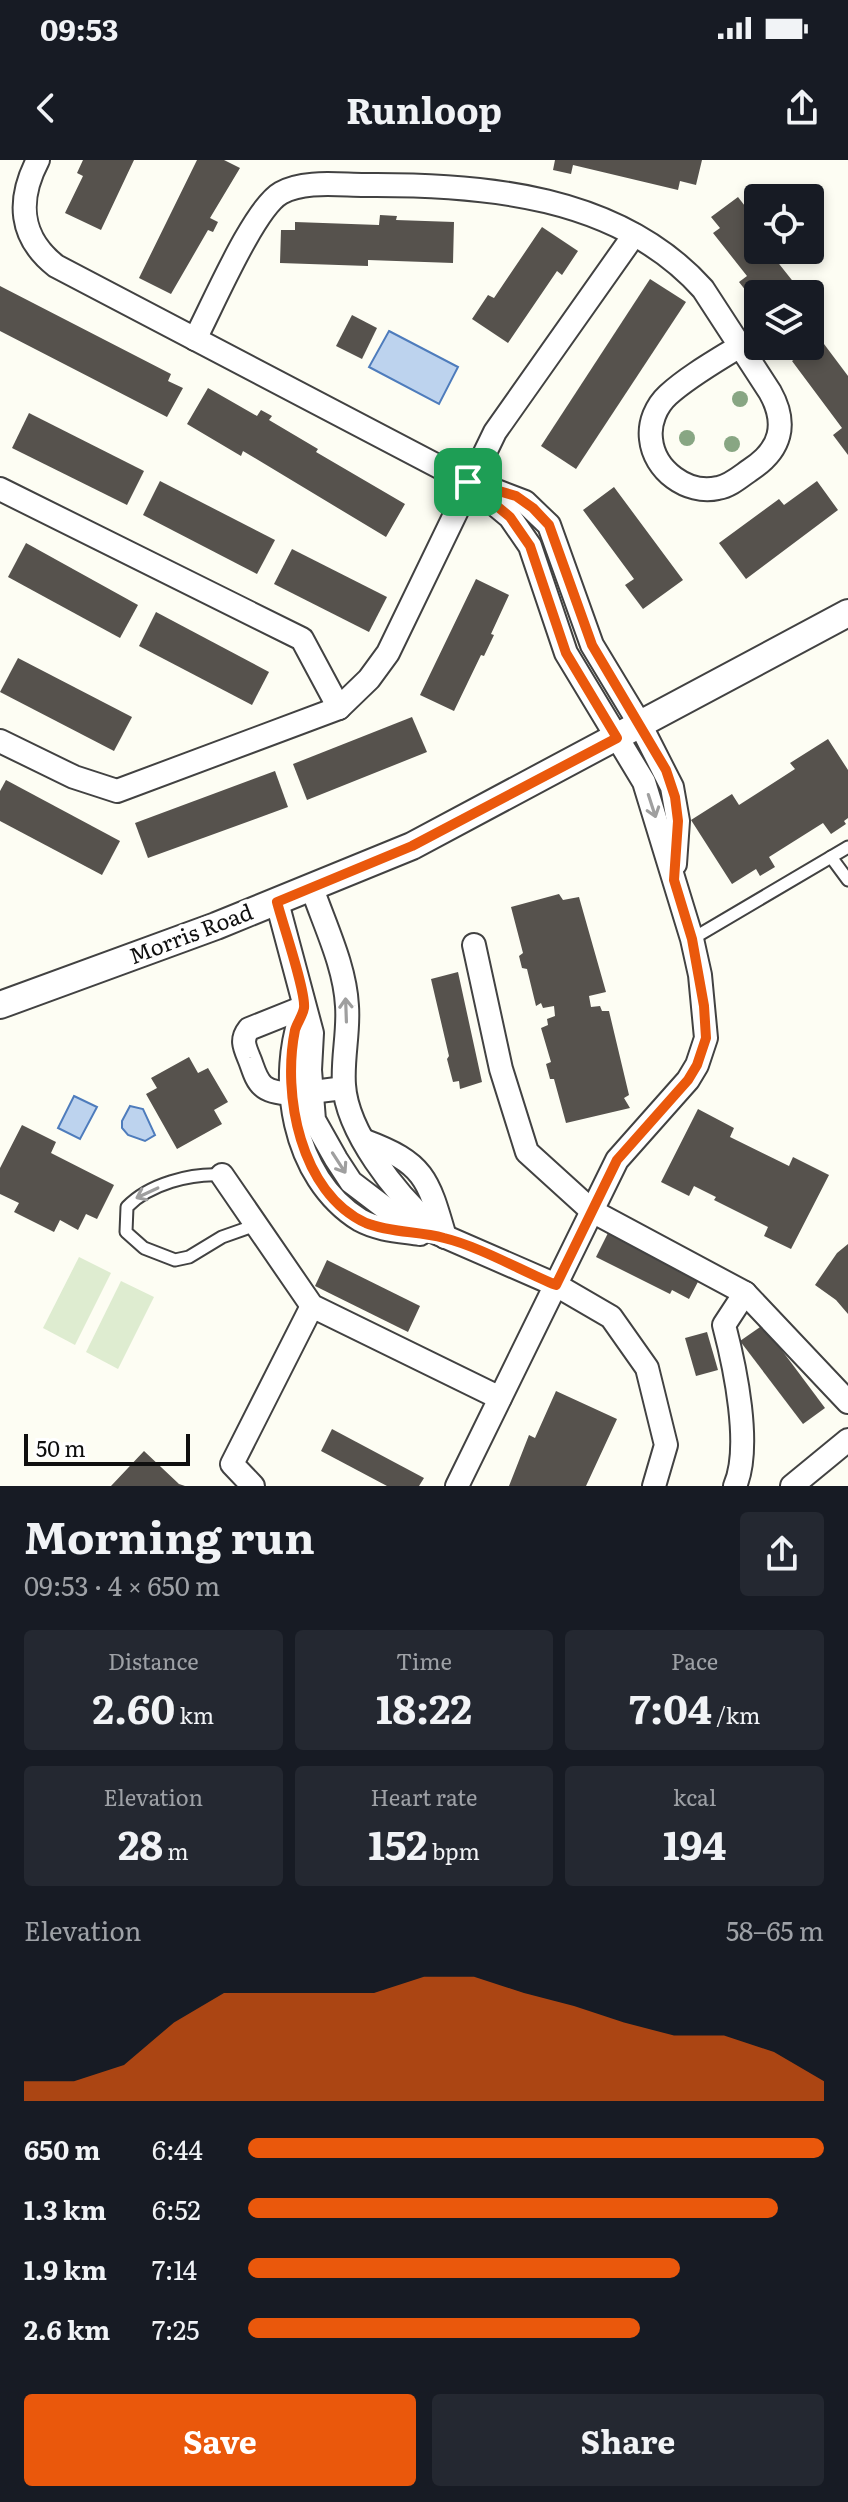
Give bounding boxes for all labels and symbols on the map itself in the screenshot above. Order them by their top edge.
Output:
pin [434,448,502,516]
one-way arrow [646,794,661,819]
street label: Morris Road [124,894,257,971]
one-way arrow [339,997,354,1024]
one-way arrow [330,1152,347,1174]
one-way arrow [136,1186,160,1201]
scale bar [24,1430,190,1466]

